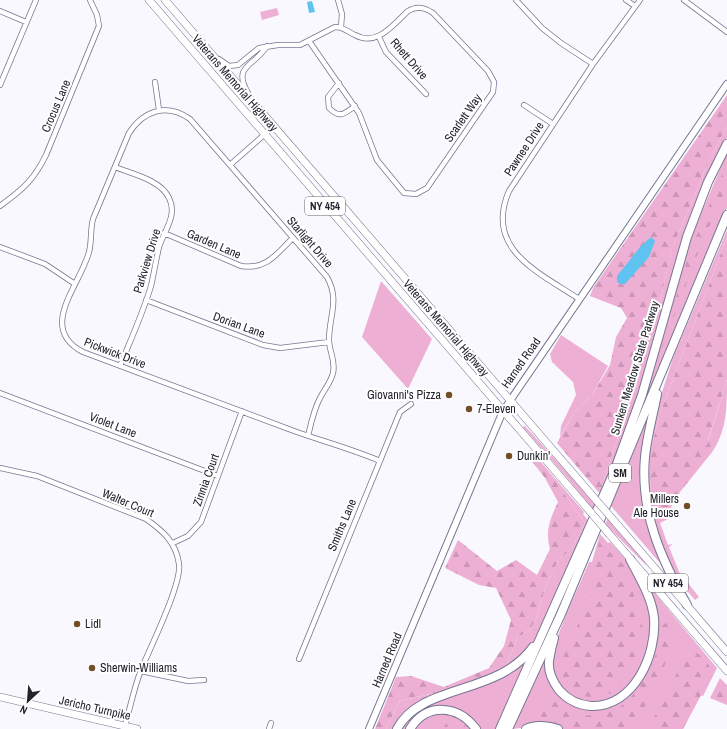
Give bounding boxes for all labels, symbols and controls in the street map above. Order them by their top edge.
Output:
street label: Veterans Memorial Highway [188,31,282,135]
street label: Rhett Drive [387,35,431,83]
street label: Crocus Lane [38,77,74,135]
street label: Scarlett Way [441,91,485,145]
street label: Pawnee Drive [500,119,548,179]
road number: NY 454 [305,197,345,215]
street label: Starlight Drive [283,213,337,271]
street label: Garden Lane [184,225,244,263]
street label: Parkview Drive [130,227,164,295]
street label: Veterans Memorial Highway [399,276,493,380]
street label: Sunken Meadow State Parkway [607,299,663,437]
street label: Dorian Lane [211,308,267,342]
street label: Pickwick Drive [82,334,148,372]
street label: Harned Road [498,334,544,392]
place label: Giovanni's Pizza [367,387,442,403]
marker: Giovanni's Pizza [444,390,454,400]
place label: 7-Eleven [477,401,516,417]
marker: 7-Eleven [464,404,474,414]
street label: Violet Lane [87,409,139,441]
place label: Dunkin' [517,448,550,464]
street label: Zinnia Court [189,451,223,508]
marker: Dunkin' [504,451,514,461]
road number: SM [609,464,631,482]
street label: Walter Court [100,485,157,521]
place label: Millers Ale House [633,491,679,521]
street label: Smiths Lane [324,496,360,554]
marker: Millers Ale House [682,501,692,511]
road number: NY 454 [648,574,688,592]
place label: Lidl [85,616,101,632]
marker: Lidl [72,619,82,629]
street label: Harned Road [368,630,406,690]
place label: Sherwin-Williams [100,660,177,676]
marker: Sherwin-Williams [87,663,97,673]
north arrow [8,681,48,721]
street label: Jericho Turnpike [58,692,132,724]
text: N [18,702,30,718]

